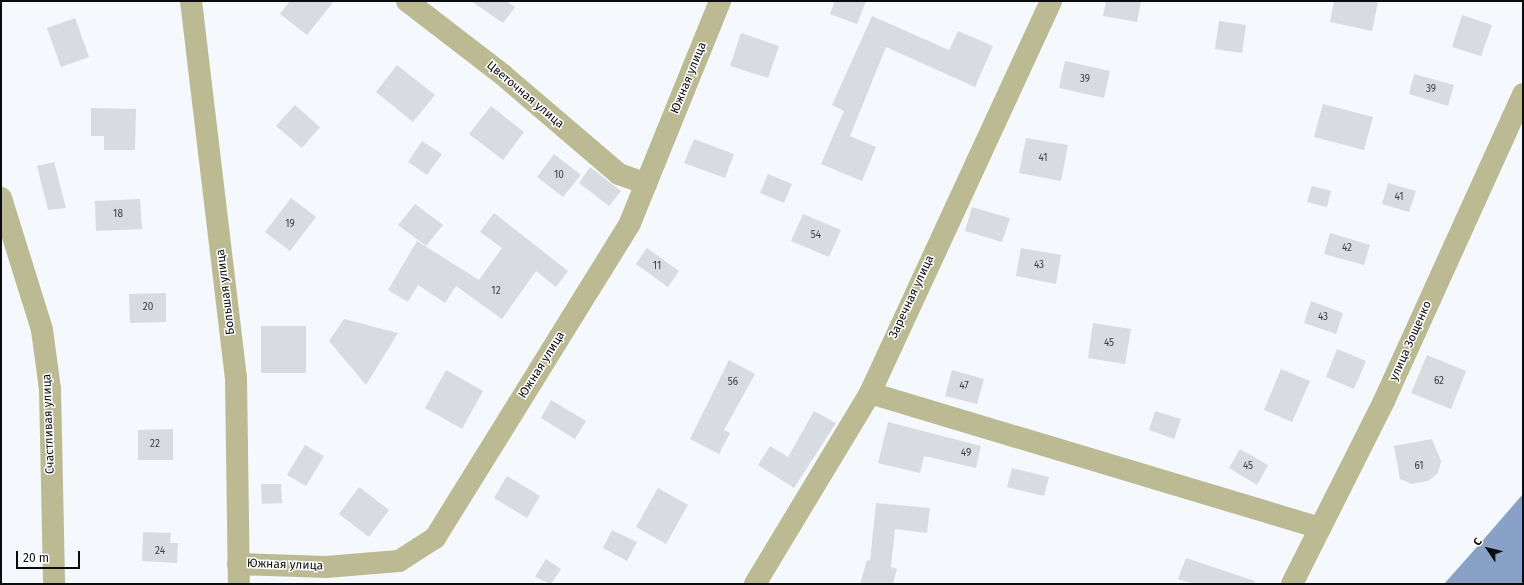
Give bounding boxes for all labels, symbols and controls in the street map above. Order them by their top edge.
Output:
street label: Южная улица [668,40,710,116]
street label: Цветочная улица [483,58,567,132]
house number: 39 [1080,74,1090,86]
house number: 39 [1426,84,1436,96]
house number: 41 [1038,153,1048,165]
house number: 10 [554,170,564,182]
house number: 41 [1394,192,1404,204]
house number: 18 [113,209,123,221]
house number: 19 [285,219,295,231]
house number: 54 [811,230,821,242]
house number: 42 [1342,243,1352,255]
street label: Большая улица [214,248,238,336]
street label: Заречная улица [886,253,938,341]
house number: 43 [1034,260,1044,272]
house number: 11 [653,261,661,273]
house number: 12 [491,286,501,298]
street label: улица Зощенко [1387,299,1435,383]
house number: 20 [143,302,153,314]
house number: 43 [1318,312,1328,324]
street label: Южная улица [516,329,568,401]
house number: 45 [1104,338,1114,350]
street label: Счастливая улица [40,374,58,474]
house number: 62 [1434,376,1444,388]
house number: 56 [728,377,738,389]
house number: 47 [959,381,969,393]
house number: 22 [150,439,160,451]
house number: 49 [961,448,971,460]
house number: 45 [1243,461,1253,473]
house number: 61 [1414,461,1424,473]
north arrow [1468,529,1508,569]
text: С [1471,536,1485,548]
scale bar [18,543,82,569]
house number: 24 [155,546,165,558]
text: 20 m [23,551,49,565]
street label: Южная улица [247,556,323,574]

